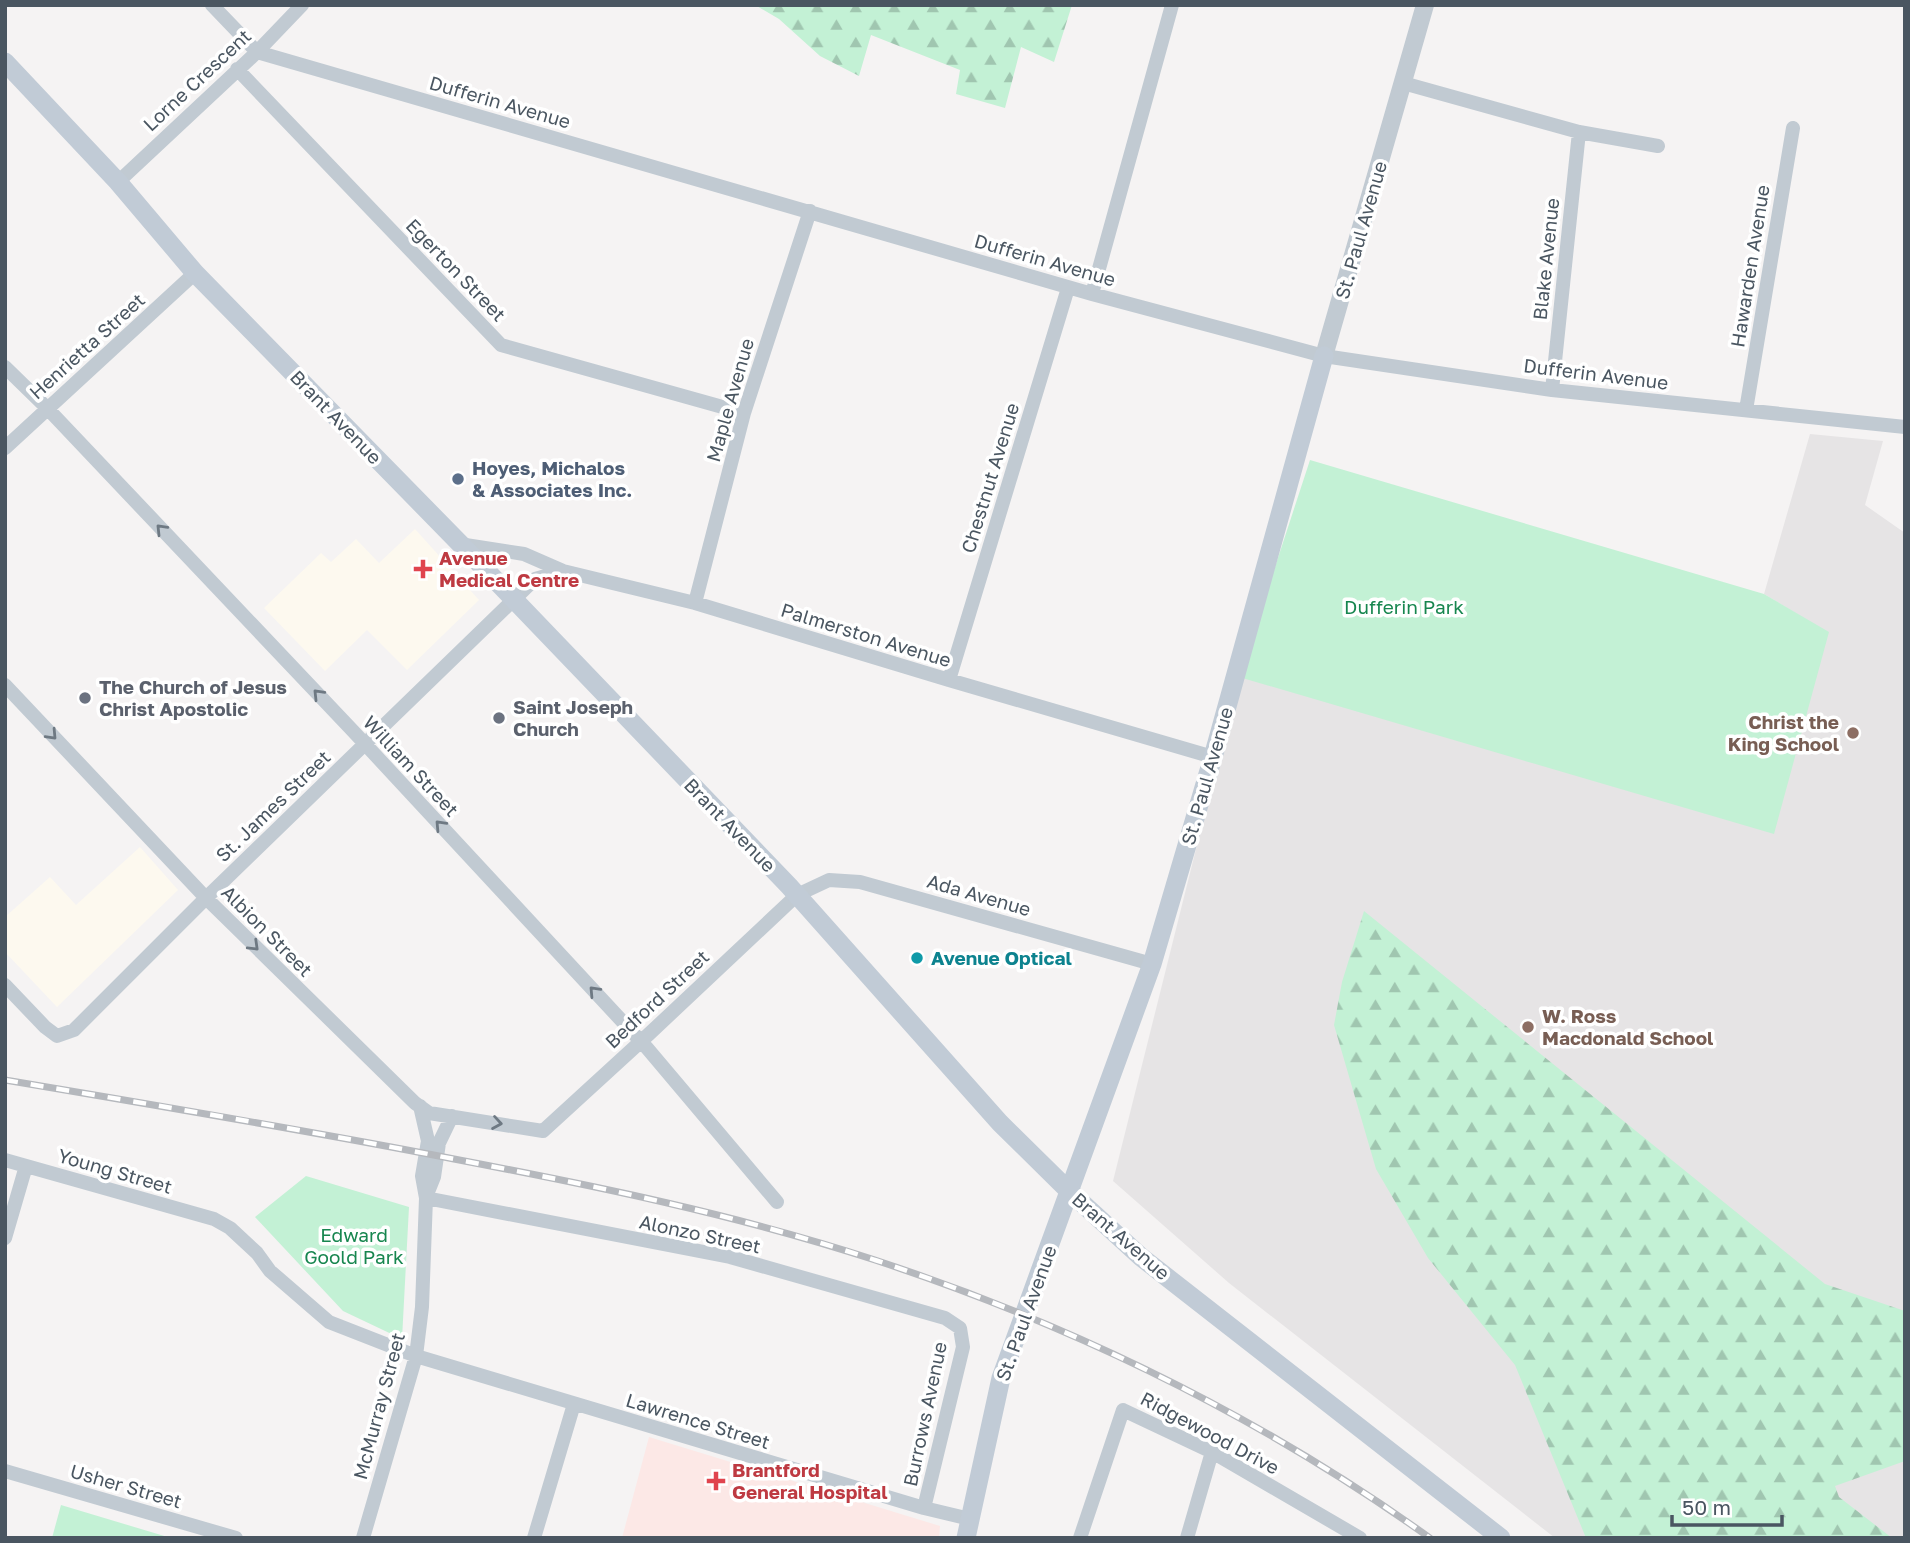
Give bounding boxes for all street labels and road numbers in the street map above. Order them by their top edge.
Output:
street label: Lorne Crescent [138,24,255,135]
street label: Dufferin Avenue [427,70,573,133]
street label: St. Paul Avenue [1330,158,1391,302]
street label: Hawarden Avenue [1725,183,1774,349]
street label: Blake Avenue [1528,197,1563,321]
street label: Egerton Street [402,214,511,326]
street label: Dufferin Avenue [972,228,1118,291]
street label: Henrietta Street [24,288,149,403]
street label: Maple Avenue [701,335,758,464]
street label: Dufferin Avenue [1522,353,1670,394]
street label: Brant Avenue [286,365,387,468]
street label: Chestnut Avenue [956,400,1023,556]
street label: Palmerston Avenue [778,598,954,671]
street label: St. Paul Avenue [1176,704,1237,848]
street label: William Street [359,711,464,821]
street label: St. James Street [211,745,335,866]
street label: Brant Avenue [680,773,781,876]
street label: Ada Avenue [925,869,1034,920]
street label: Albion Street [217,880,318,981]
street label: Bedford Street [600,945,713,1053]
street label: Young Street [55,1143,175,1198]
street label: Brant Avenue [1068,1187,1175,1284]
street label: Alonzo Street [637,1209,763,1258]
street label: St. Paul Avenue [990,1242,1061,1384]
street label: McMurray Street [348,1330,409,1482]
street label: Burrows Avenue [898,1339,951,1488]
street label: Ridgewood Drive [1137,1386,1284,1479]
street label: Lawrence Street [623,1388,773,1453]
street label: Usher Street [68,1459,185,1512]

